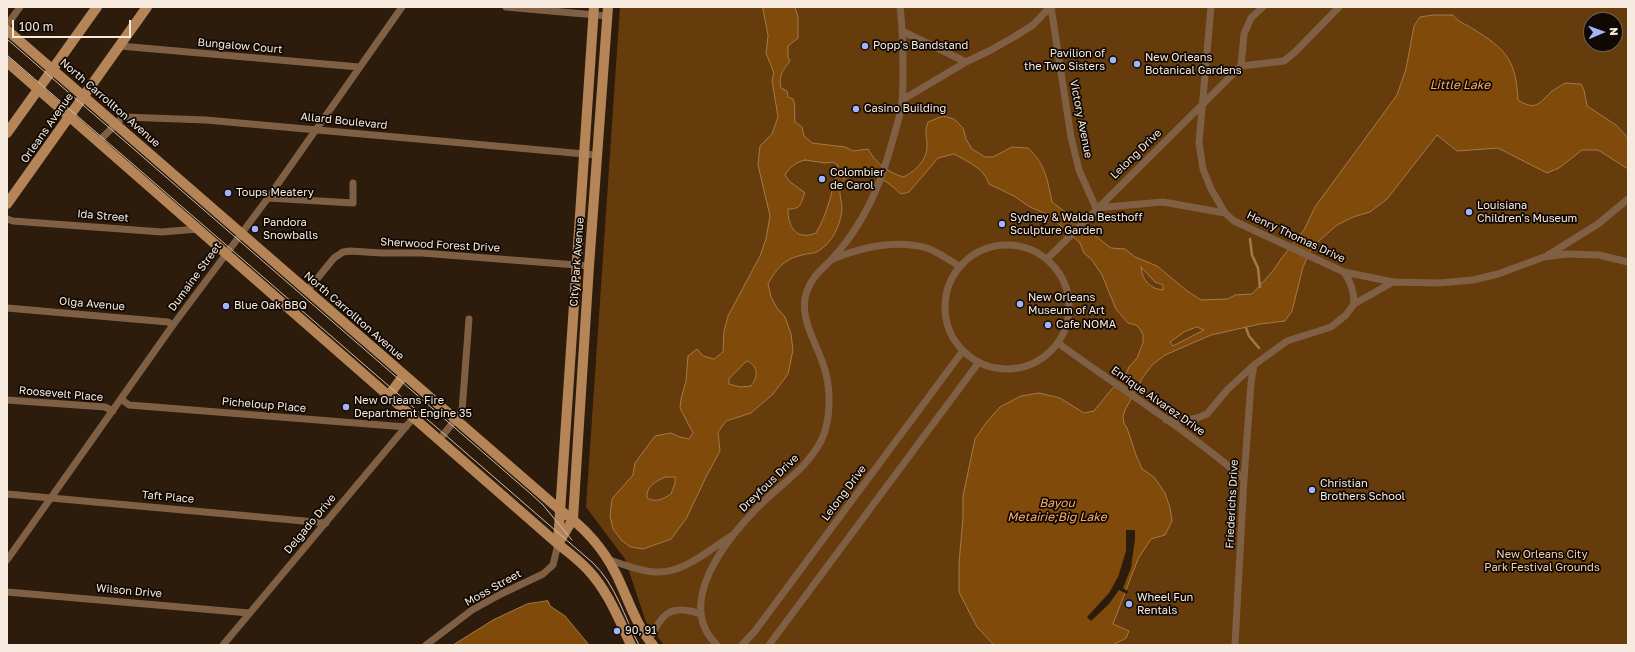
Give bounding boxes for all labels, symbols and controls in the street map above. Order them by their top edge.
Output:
scale bar [14,12,133,38]
north arrow [1583,12,1623,52]
text: 100 m [19,19,53,34]
text: N [1608,27,1621,36]
street label: Bungalow Court [197,36,283,56]
place label: Popp's Bandstand [873,39,968,53]
marker: Popp's Bandstand [860,41,870,51]
place label: Pavilion of the Two Sisters [1024,47,1105,73]
place label: New Orleans Botanical Gardens [1145,51,1242,77]
marker: Pavilion of the Two Sisters [1108,55,1118,65]
street label: North Carrollton Avenue [57,56,163,150]
marker: New Orleans Botanical Gardens [1132,59,1142,69]
water label: Little Lake [1430,78,1490,92]
street label: Victory Avenue [1067,79,1095,159]
street label: Orleans Avenue [18,90,76,166]
place label: Casino Building [864,102,946,116]
marker: Casino Building [851,104,861,114]
street label: Allard Boulevard [300,110,388,132]
street label: Lelong Drive [1108,126,1164,182]
place label: Colombier de Carol [830,166,884,192]
marker: Colombier de Carol [817,174,827,184]
place label: Toups Meatery [236,186,314,200]
marker: Toups Meatery [223,188,233,198]
place label: Louisiana Children's Museum [1477,199,1577,225]
street label: Ida Street [77,207,129,225]
marker: Louisiana Children's Museum [1464,207,1474,217]
street label: Henry Thomas Drive [1245,208,1347,266]
place label: Sydney & Walda Besthoff Sculpture Garden [1010,211,1142,237]
place label: Pandora Snowballs [263,216,318,242]
street label: City Park Avenue [567,217,587,307]
marker: Sydney & Walda Besthoff Sculpture Garden [997,219,1007,229]
marker: Pandora Snowballs [250,224,260,234]
street label: Sherwood Forest Drive [380,235,500,255]
street label: Dumaine Street [166,240,224,314]
street label: North Carrollton Avenue [301,269,407,363]
place label: New Orleans Museum of Art [1028,291,1105,317]
street label: Olga Avenue [58,295,126,313]
place label: Blue Oak BBQ [234,299,307,313]
marker: New Orleans Museum of Art [1015,299,1025,309]
marker: Blue Oak BBQ [221,301,231,311]
place label: Cafe NOMA [1056,318,1116,332]
marker: Cafe NOMA [1043,320,1053,330]
street label: Enrique Alvarez Drive [1108,363,1208,439]
street label: Roosevelt Place [18,384,104,404]
place label: New Orleans Fire Department Engine 35 [354,394,472,420]
street label: Picheloup Place [221,395,307,415]
marker: New Orleans Fire Department Engine 35 [341,402,351,412]
street label: Dreyfous Drive [737,451,801,515]
street label: Friederichs Drive [1223,459,1241,549]
street label: Lelong Drive [819,463,869,523]
place label: Christian Brothers School [1320,477,1405,503]
marker: Christian Brothers School [1307,485,1317,495]
street label: Taft Place [141,488,195,506]
street label: Delgado Drive [281,491,339,557]
water label: Bayou Metairie;Big Lake [1007,496,1107,524]
park label: New Orleans City Park Festival Grounds [1484,548,1600,574]
street label: Moss Street [462,567,524,609]
street label: Wilson Drive [95,582,163,600]
place label: Wheel Fun Rentals [1137,591,1193,617]
marker: Wheel Fun Rentals [1124,599,1134,609]
place label: 90, 91 [625,624,657,638]
marker: 90, 91 [612,626,622,636]

